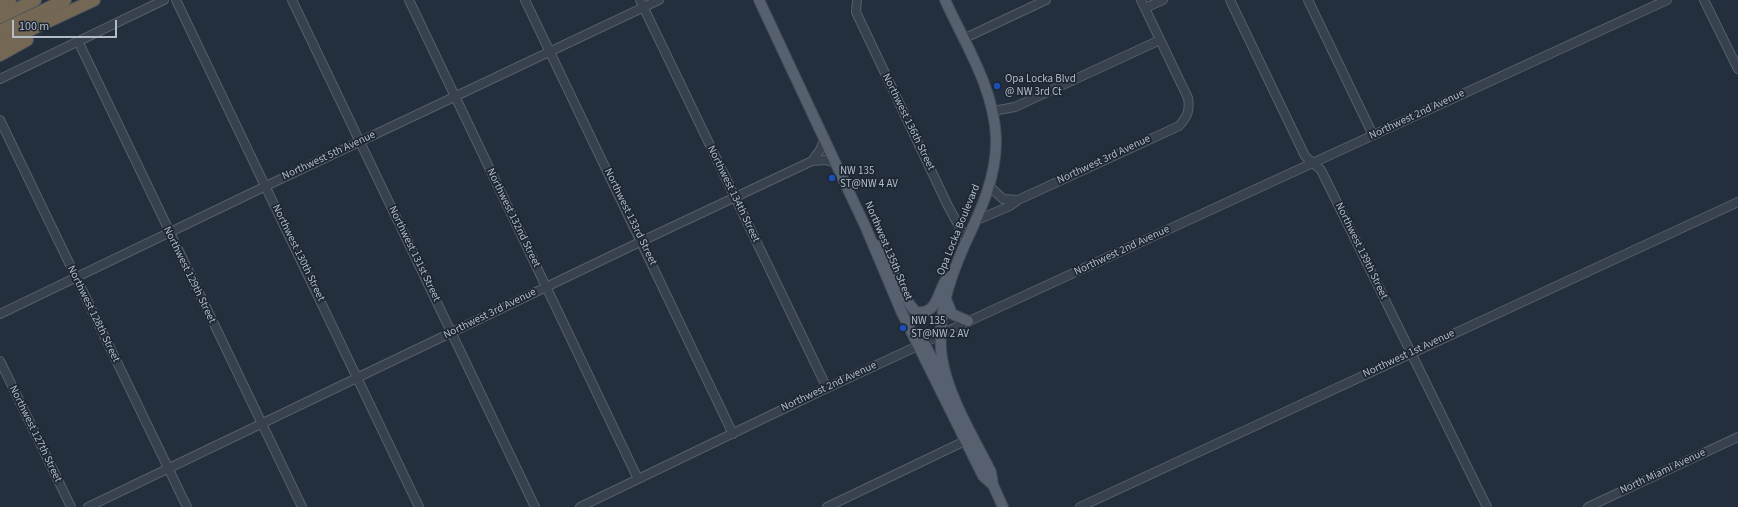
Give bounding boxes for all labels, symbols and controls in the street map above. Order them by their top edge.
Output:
scale bar [14,12,119,38]
text: 100 m [19,18,49,35]
street label: Northwest 136th Street [879,71,937,173]
place label: Opa Locka Blvd @ NW 3rd Ct [1005,73,1076,99]
marker: Opa Locka Blvd @ NW 3rd Ct [992,81,1002,91]
street label: Northwest 2nd Avenue [1367,87,1467,143]
street label: Northwest 5th Avenue [280,129,378,183]
street label: Northwest 3rd Avenue [1055,133,1153,187]
street label: Northwest 134th Street [704,143,762,245]
place label: NW 135 ST@NW 4 AV [840,165,898,191]
street label: Northwest 132nd Street [483,166,543,270]
street label: Northwest 133rd Street [601,166,659,268]
marker: NW 135 ST@NW 4 AV [827,173,837,183]
street label: Opa Locka Boulevard [935,182,983,278]
street label: Northwest 135th Street [861,200,915,302]
street label: Northwest 139th Street [1332,200,1390,302]
street label: Northwest 130th Street [269,202,327,304]
street label: Northwest 131st Street [385,204,443,304]
street label: Northwest 2nd Avenue [1072,223,1172,279]
street label: Northwest 129th Street [160,224,218,326]
street label: Northwest 128th Street [64,263,122,365]
street label: Northwest 3rd Avenue [441,286,539,342]
place label: NW 135 ST@NW 2 AV [911,315,969,341]
marker: NW 135 ST@NW 2 AV [898,323,908,333]
street label: Northwest 1st Avenue [1361,327,1457,381]
street label: Northwest 2nd Avenue [779,359,879,415]
street label: Northwest 127th Street [6,383,64,485]
street label: North Miami Avenue [1618,446,1708,498]

